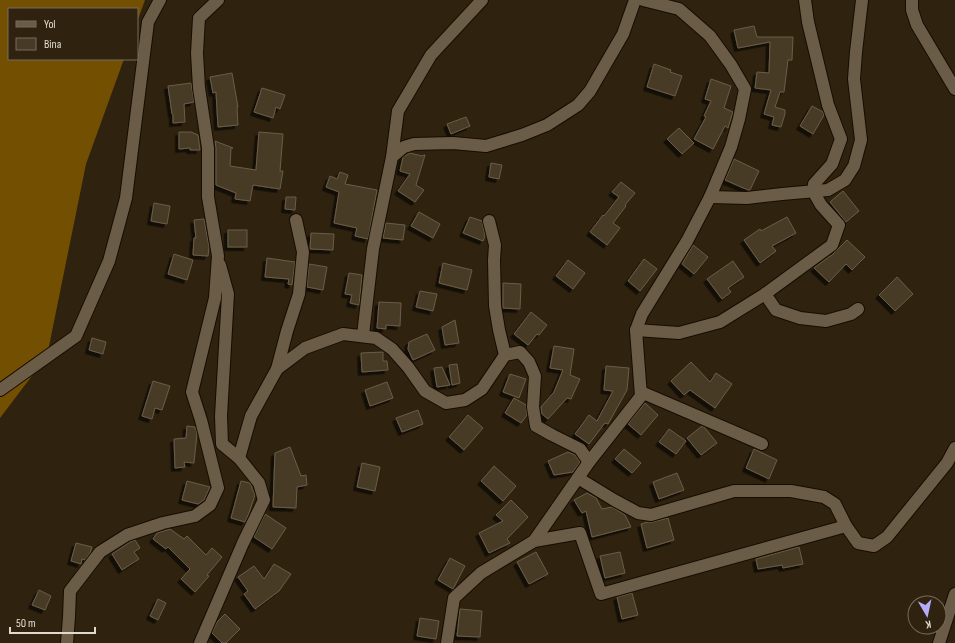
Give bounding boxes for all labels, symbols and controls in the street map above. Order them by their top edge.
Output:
legend [8,8,138,60]
text: Yol [44,17,56,32]
text: Bina [44,37,62,52]
north arrow [907,595,947,635]
scale bar [10,609,95,635]
text: 50 m [16,616,36,631]
text: K [924,618,932,631]

